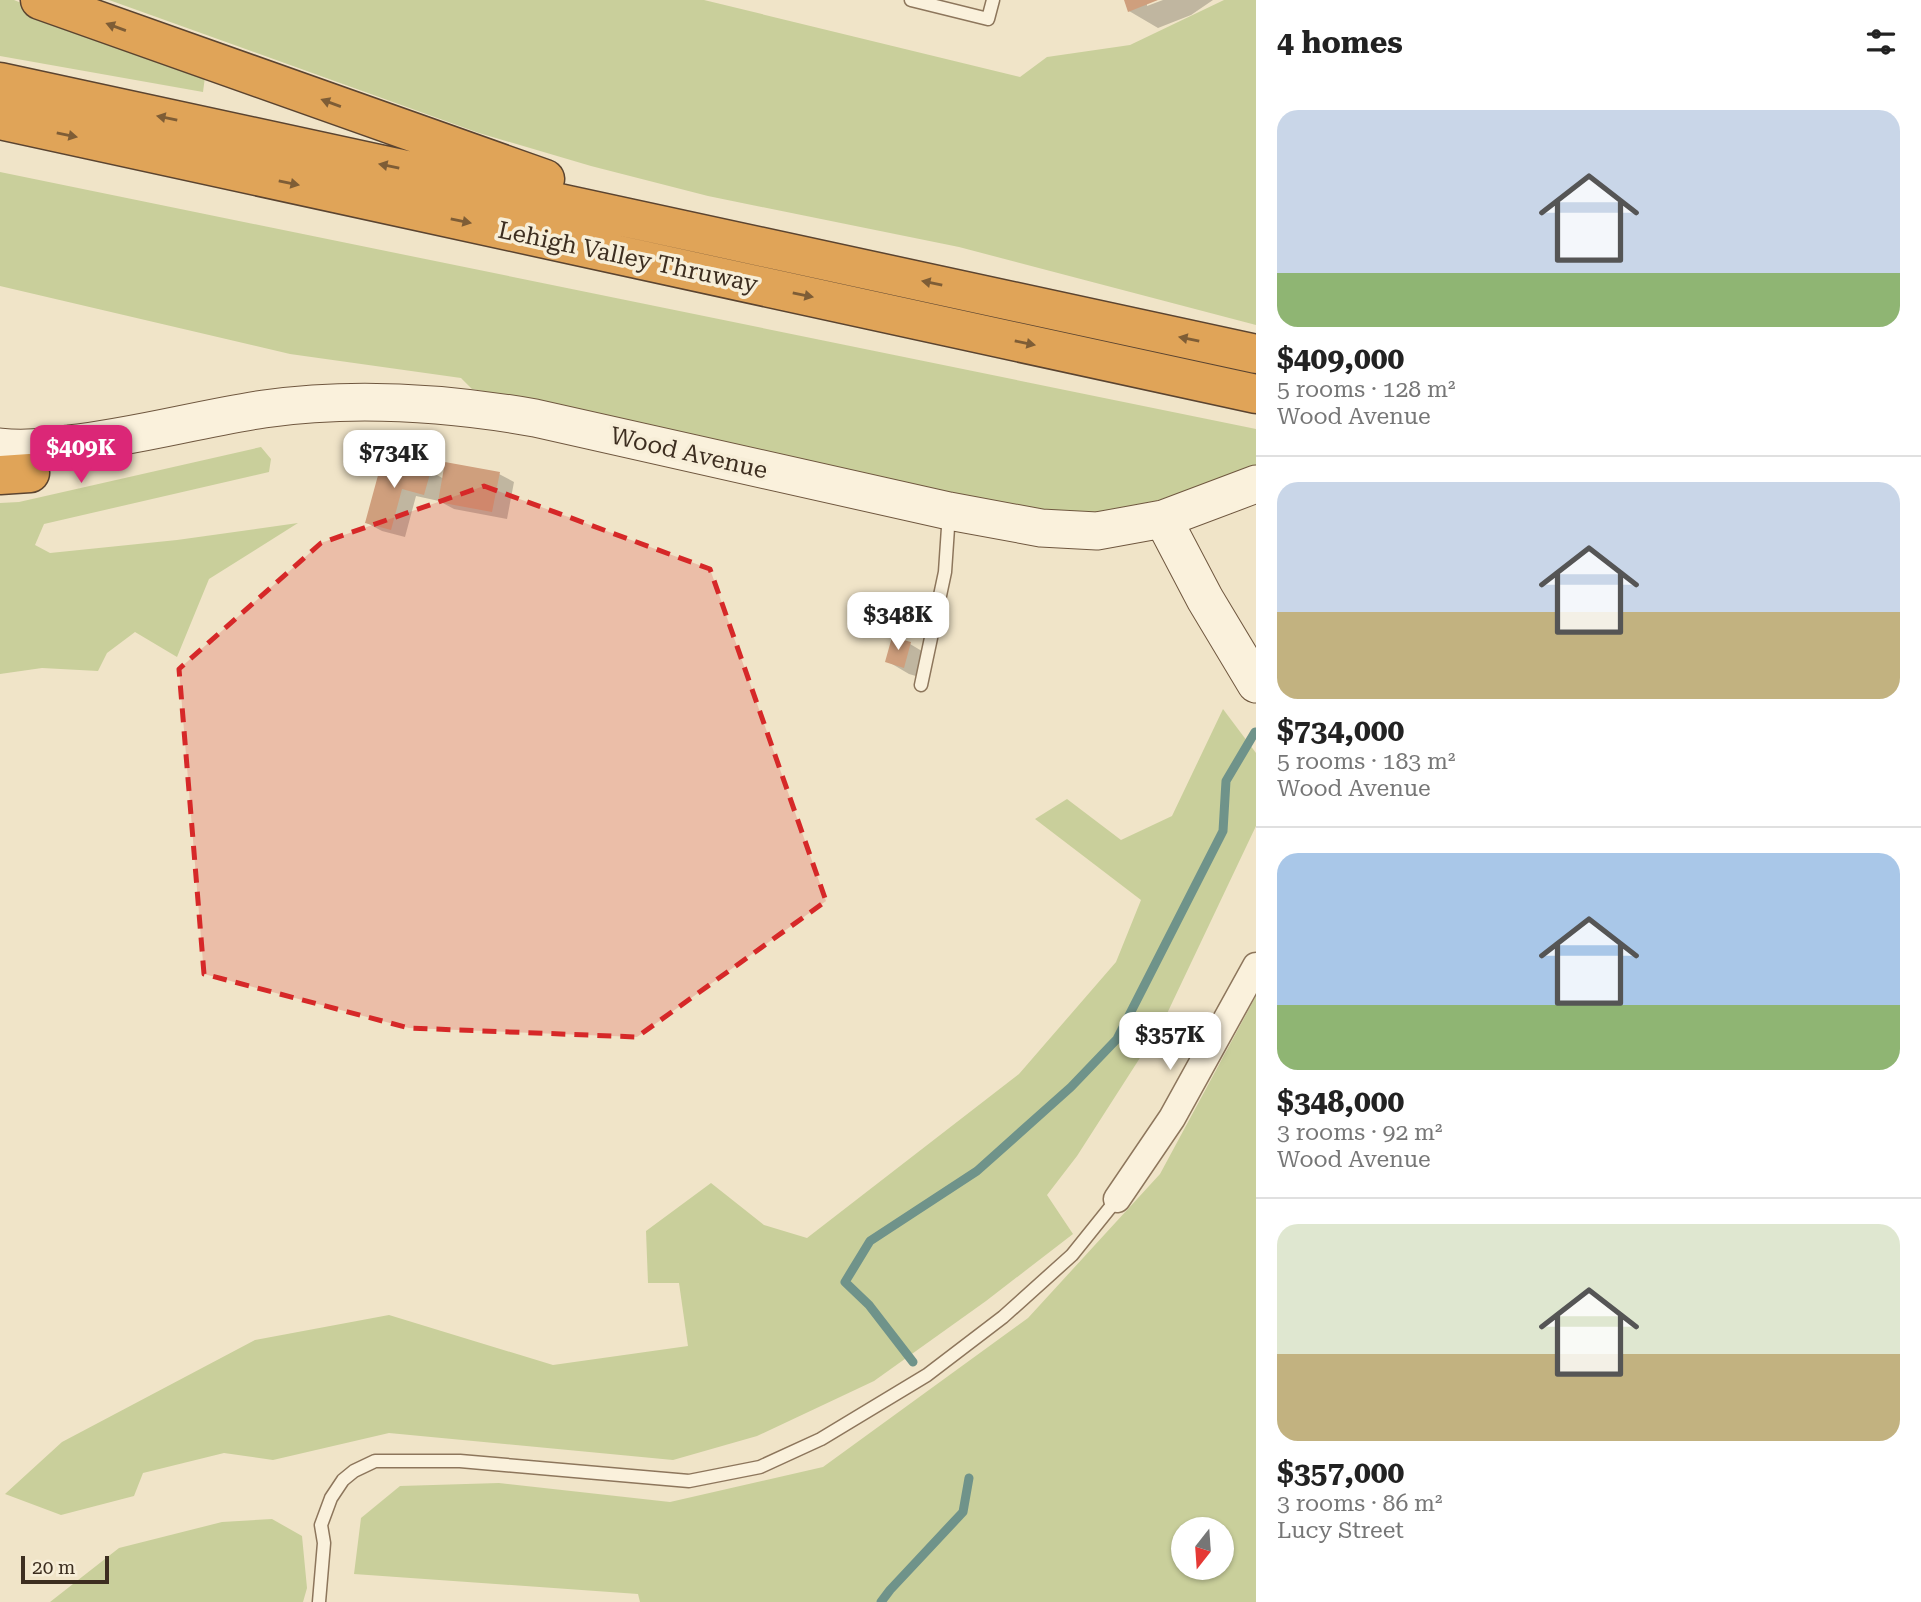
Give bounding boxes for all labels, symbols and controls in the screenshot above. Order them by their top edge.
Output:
one-way arrow [106,21,127,32]
icon: filters [1862,23,1900,61]
text: 4 homes [1277,25,1403,60]
one-way arrow [320,97,341,108]
one-way arrow [156,112,178,123]
one-way arrow [56,129,78,140]
icon: home [1526,155,1652,281]
one-way arrow [378,160,400,171]
one-way arrow [278,178,300,189]
one-way arrow [450,215,472,226]
street label: Lehigh Valley Thruway [495,216,761,298]
one-way arrow [921,277,943,288]
one-way arrow [792,289,814,300]
one-way arrow [1178,333,1200,344]
one-way arrow [1014,338,1036,349]
text: $409,000 [1277,341,1404,376]
text: 5 rooms · 128 m² [1277,376,1455,403]
text: Wood Avenue [1277,403,1431,430]
street label: Wood Avenue [608,421,770,485]
pin: $409K [32,426,130,485]
pin: $734K [345,430,443,490]
text: $409K [46,434,116,461]
text: $734K [359,439,429,466]
icon: home [1526,527,1652,653]
pin: $348K [849,592,947,652]
text: $348K [863,601,933,628]
text: $734,000 [1277,713,1404,748]
text: 5 rooms · 183 m² [1277,748,1455,775]
text: Wood Avenue [1277,775,1431,802]
icon: home [1526,898,1652,1024]
pin: $357K [1121,1012,1219,1072]
text: $357K [1135,1021,1205,1048]
text: $348,000 [1277,1084,1404,1119]
text: 3 rooms · 92 m² [1277,1119,1443,1146]
text: Wood Avenue [1277,1146,1431,1173]
icon: home [1526,1269,1652,1395]
text: $357,000 [1277,1455,1404,1490]
text: 3 rooms · 86 m² [1277,1490,1443,1517]
north arrow [1171,1517,1234,1580]
map controls [1171,1517,1234,1580]
text: Lucy Street [1277,1517,1404,1544]
scale bar [21,1553,108,1585]
text: 20 m [32,1556,75,1579]

